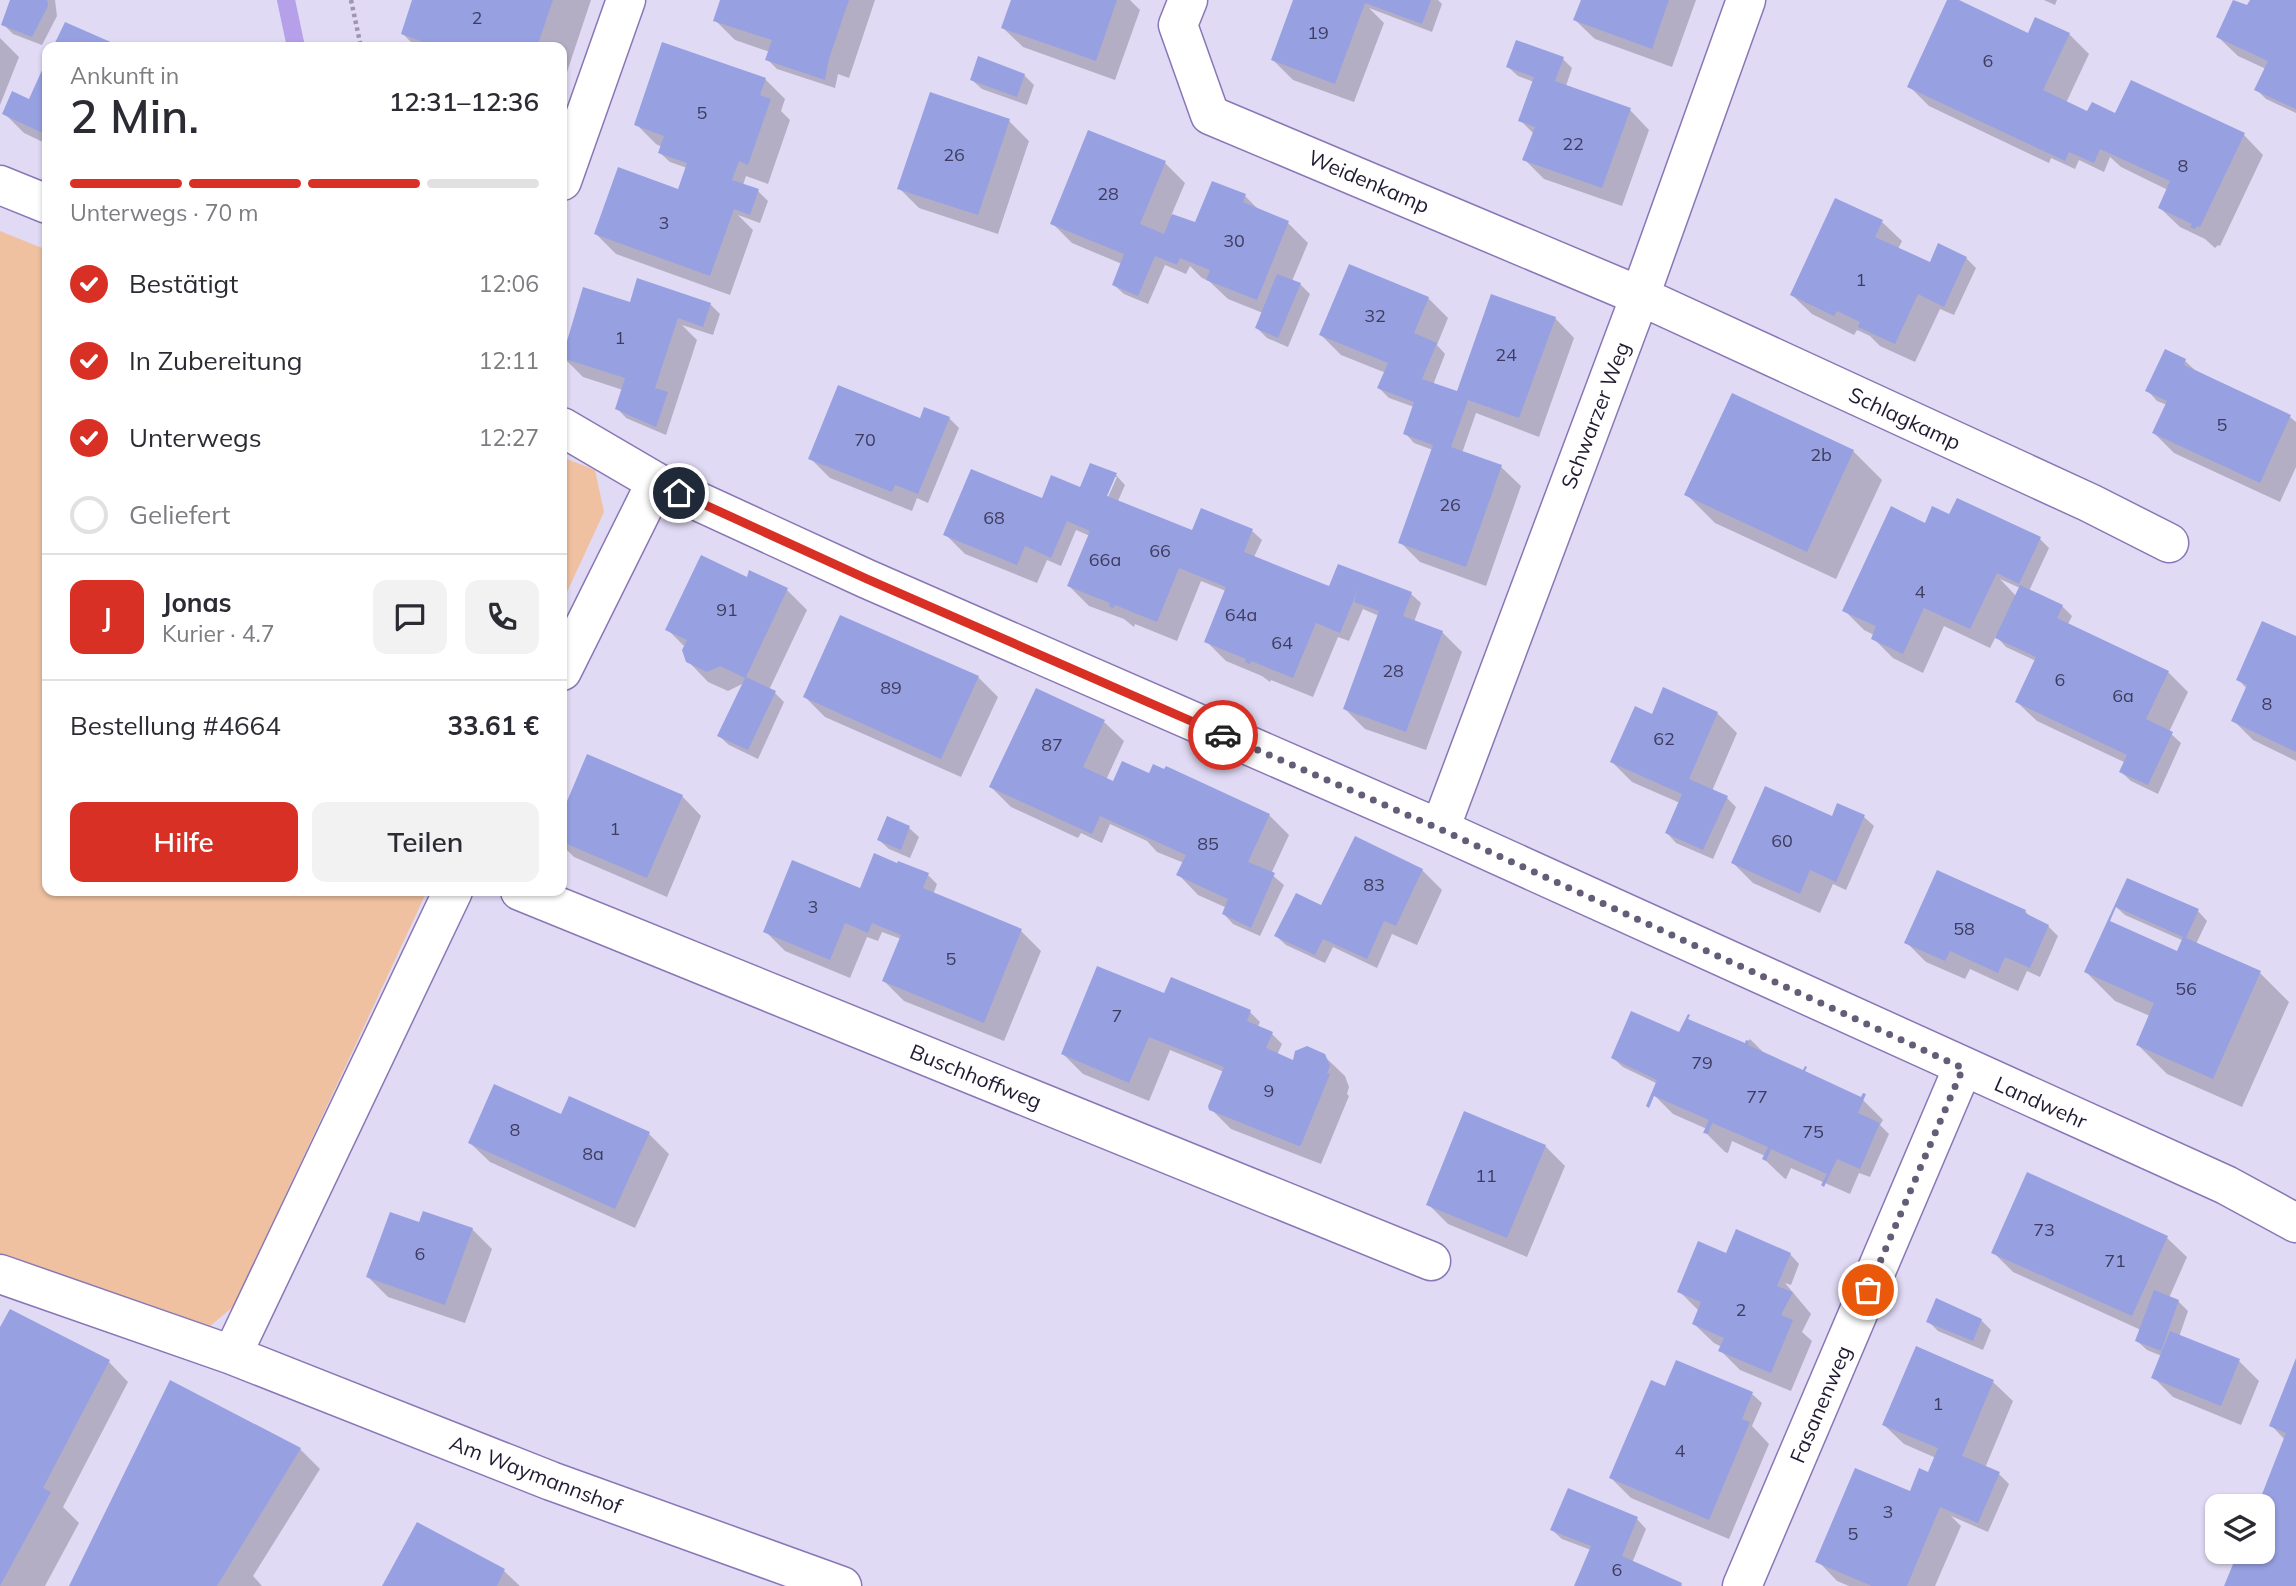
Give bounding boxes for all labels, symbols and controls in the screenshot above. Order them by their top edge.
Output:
house number: 2 [472,6,482,29]
house number: 19 [1307,21,1329,44]
house number: 6 [1983,49,1993,72]
text: Ankunft in [70,61,179,90]
text: 12:31–12:36 [389,85,539,118]
text: 2 Min. [70,87,199,145]
house number: 5 [697,101,708,124]
house number: 22 [1562,132,1584,155]
house number: 26 [943,143,965,166]
street label: Weidenkamp [1304,144,1434,218]
house number: 8 [2178,154,2188,177]
house number: 28 [1097,182,1119,205]
text: Unterwegs · 70 m [70,198,258,227]
house number: 3 [659,211,669,234]
house number: 30 [1223,229,1245,252]
icon: check [70,265,108,303]
text: Bestätigt [129,267,238,300]
house number: 1 [1856,268,1866,291]
text: 12:06 [479,269,539,298]
house number: 32 [1364,304,1386,327]
house number: 1 [615,326,625,349]
street label: Schwarzer Weg [1555,338,1635,492]
icon: check [70,342,108,380]
house number: 24 [1495,343,1517,366]
text: In Zubereitung [129,344,302,377]
text: 12:11 [479,346,539,375]
street label: Schlagkamp [1845,381,1965,455]
house number: 5 [2217,413,2228,436]
icon: check [70,419,108,457]
text: Unterwegs [129,421,262,454]
text: 12:27 [479,423,539,452]
house number: 70 [854,428,876,451]
house number: 2b [1810,443,1832,466]
pin [649,463,709,523]
icon: home [660,474,698,512]
house number: 26 [1439,493,1461,516]
text: Geliefert [129,498,230,531]
house number: 68 [983,506,1005,529]
house number: 66 [1149,539,1171,562]
house number: 66a [1089,548,1121,571]
button: chat [373,580,447,654]
button: phone [465,580,539,654]
house number: 4 [1915,580,1926,603]
text: Jonas [162,586,232,619]
house number: 91 [716,598,738,621]
text: J [102,601,112,634]
house number: 64a [1225,603,1257,626]
text: Kurier · 4.7 [162,619,274,648]
house number: 64 [1271,631,1293,654]
house number: 28 [1382,659,1404,682]
house number: 6 [2055,668,2065,691]
house number: 89 [880,676,902,699]
house number: 6a [2112,684,2134,707]
house number: 8 [2262,692,2272,715]
courier [1188,700,1258,770]
text: Bestellung #4664 [70,709,281,742]
text: 33.61 € [447,709,539,742]
icon: car [1204,716,1242,754]
house number: 62 [1653,727,1675,750]
house number: 87 [1041,733,1063,756]
button: Hilfe [70,802,298,882]
button: Teilen [312,802,539,882]
house number: 1 [610,817,620,840]
house number: 60 [1771,829,1793,852]
house number: 85 [1197,832,1219,855]
house number: 83 [1363,873,1385,896]
house number: 3 [808,895,818,918]
house number: 58 [1953,917,1975,940]
house number: 5 [946,947,957,970]
house number: 56 [2175,977,2197,1000]
house number: 7 [1112,1004,1122,1027]
street label: Buschhoffweg [906,1038,1046,1114]
house number: 79 [1691,1051,1713,1074]
street label: Landwehr [1991,1070,2092,1134]
house number: 9 [1264,1079,1274,1102]
house number: 77 [1746,1085,1768,1108]
house number: 8 [510,1118,520,1141]
house number: 75 [1802,1120,1824,1143]
house number: 8a [582,1142,604,1165]
house number: 11 [1475,1164,1497,1187]
house number: 73 [2033,1218,2055,1241]
house number: 6 [415,1242,425,1265]
house number: 71 [2104,1249,2126,1272]
pin [1838,1260,1898,1320]
icon: bag [1849,1271,1887,1309]
house number: 2 [1736,1298,1746,1321]
street label: Fasanenweg [1784,1341,1856,1467]
house number: 1 [1933,1392,1943,1415]
street label: Am Waymannshof [446,1429,627,1519]
house number: 4 [1675,1439,1686,1462]
map controls [2205,1494,2275,1564]
button: layers [2205,1494,2275,1564]
house number: 3 [1883,1500,1893,1523]
house number: 5 [1848,1522,1859,1545]
house number: 6 [1612,1558,1622,1581]

